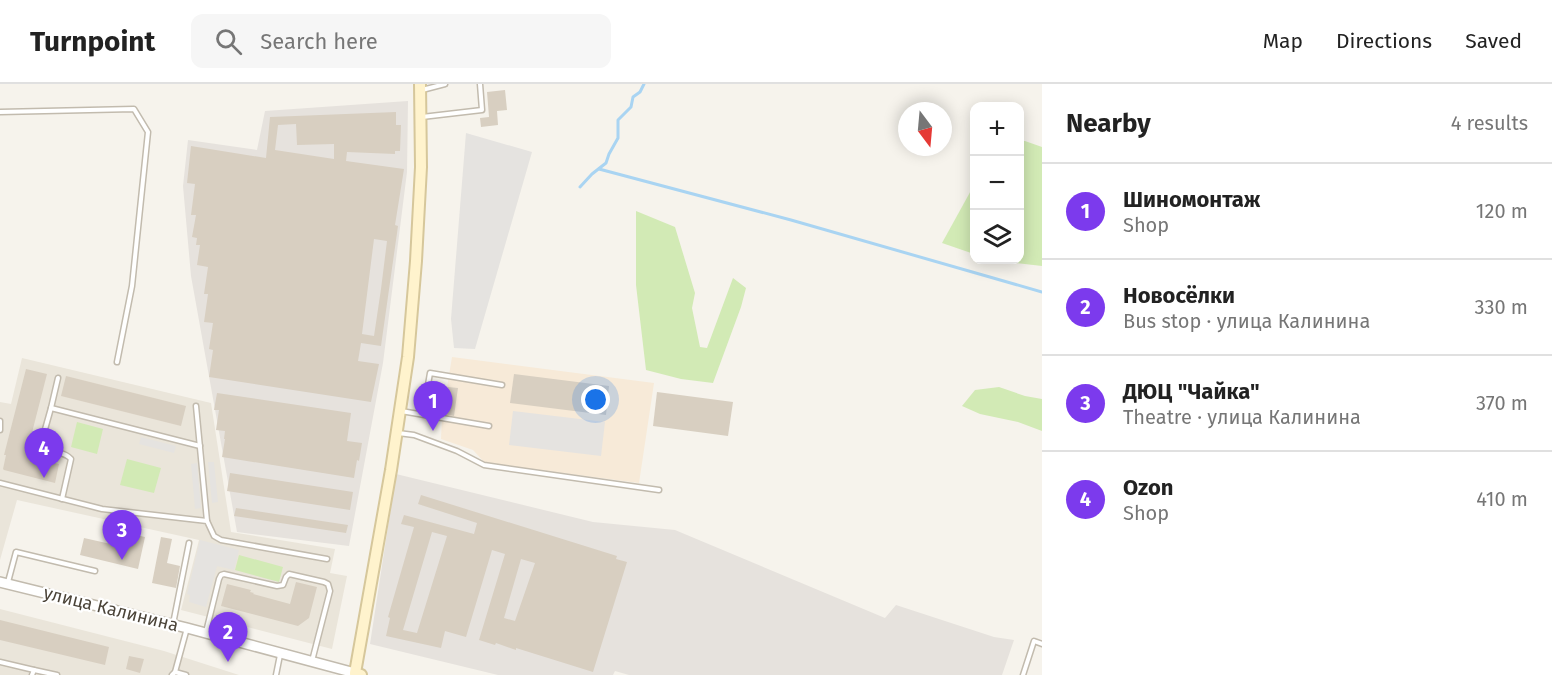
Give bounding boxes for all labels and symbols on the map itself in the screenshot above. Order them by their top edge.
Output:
north arrow [898,102,952,156]
pin: 1 [414,382,452,431]
your location [581,385,610,414]
pin: 4 [24,428,63,478]
pin: 3 [102,510,142,560]
street label: улица Калинина [41,582,181,636]
pin: 2 [208,612,248,662]

